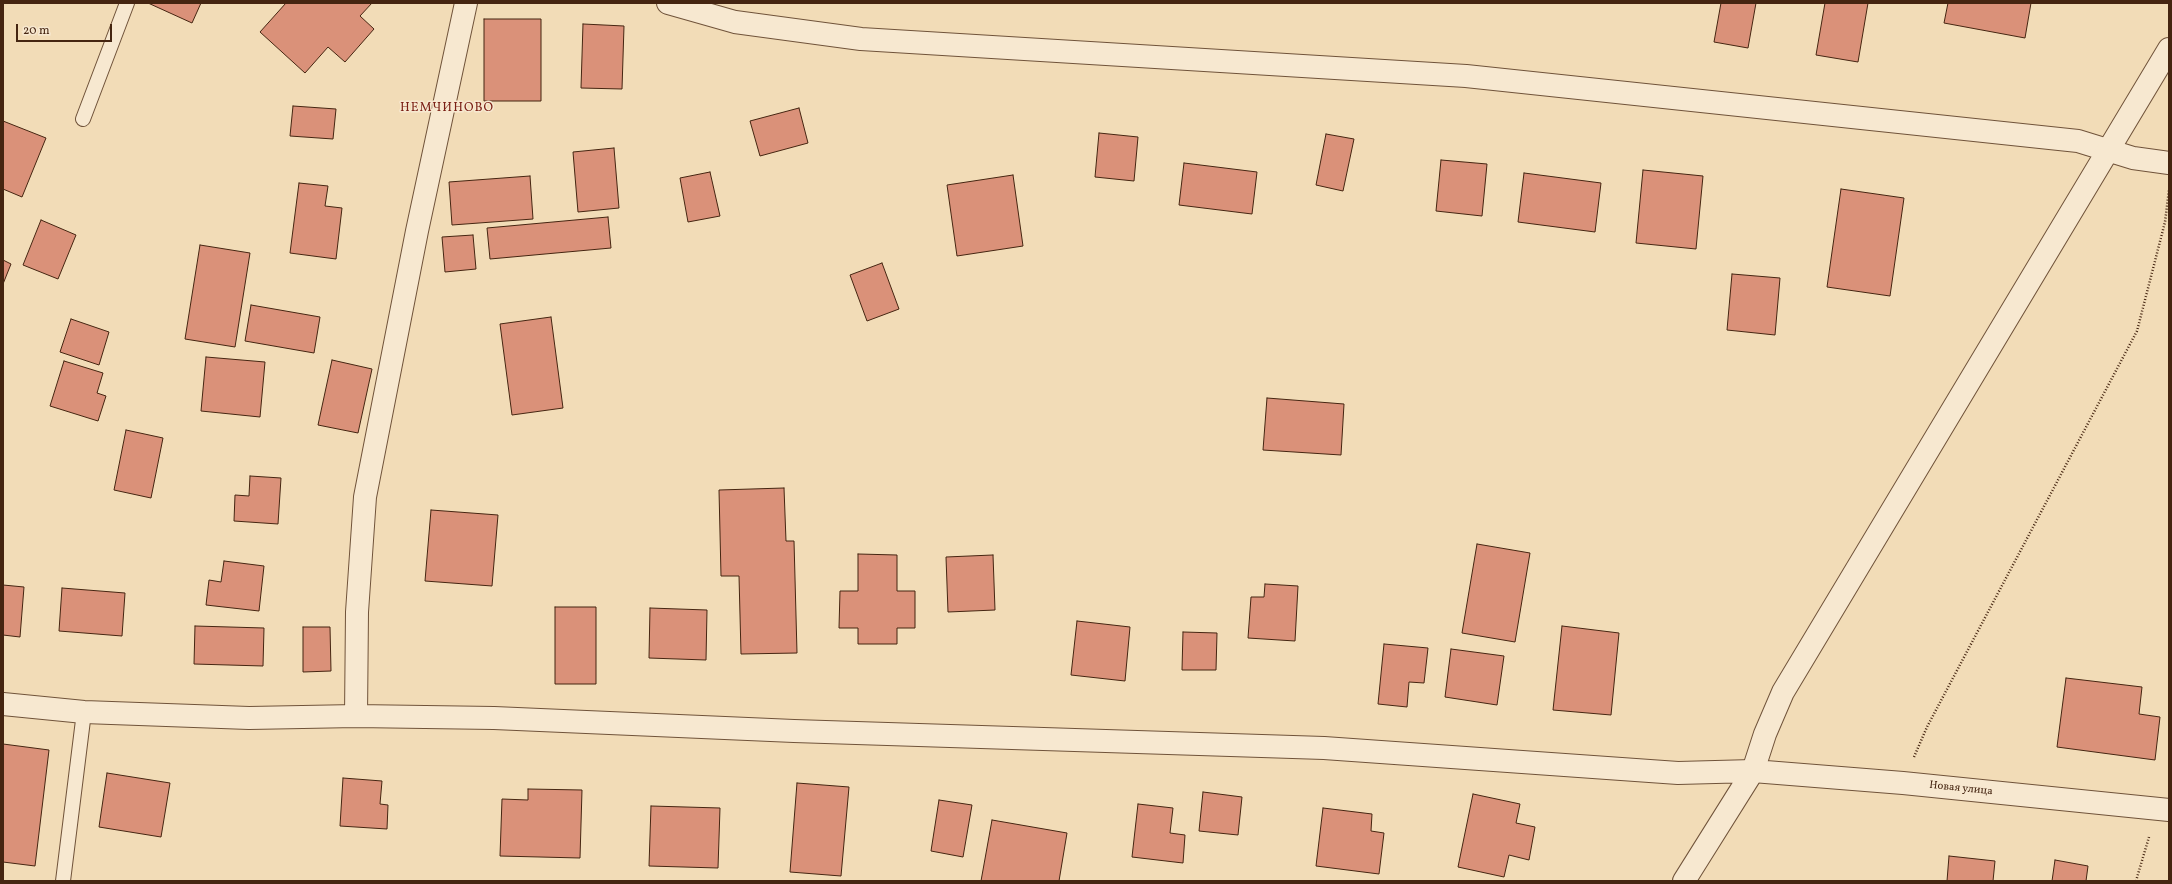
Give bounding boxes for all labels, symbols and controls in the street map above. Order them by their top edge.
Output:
scale bar [18,16,114,42]
text: 20 m [23,23,50,39]
district label: НЕМЧИНОВО [400,101,494,117]
street label: Новая улица [1929,779,1993,799]

